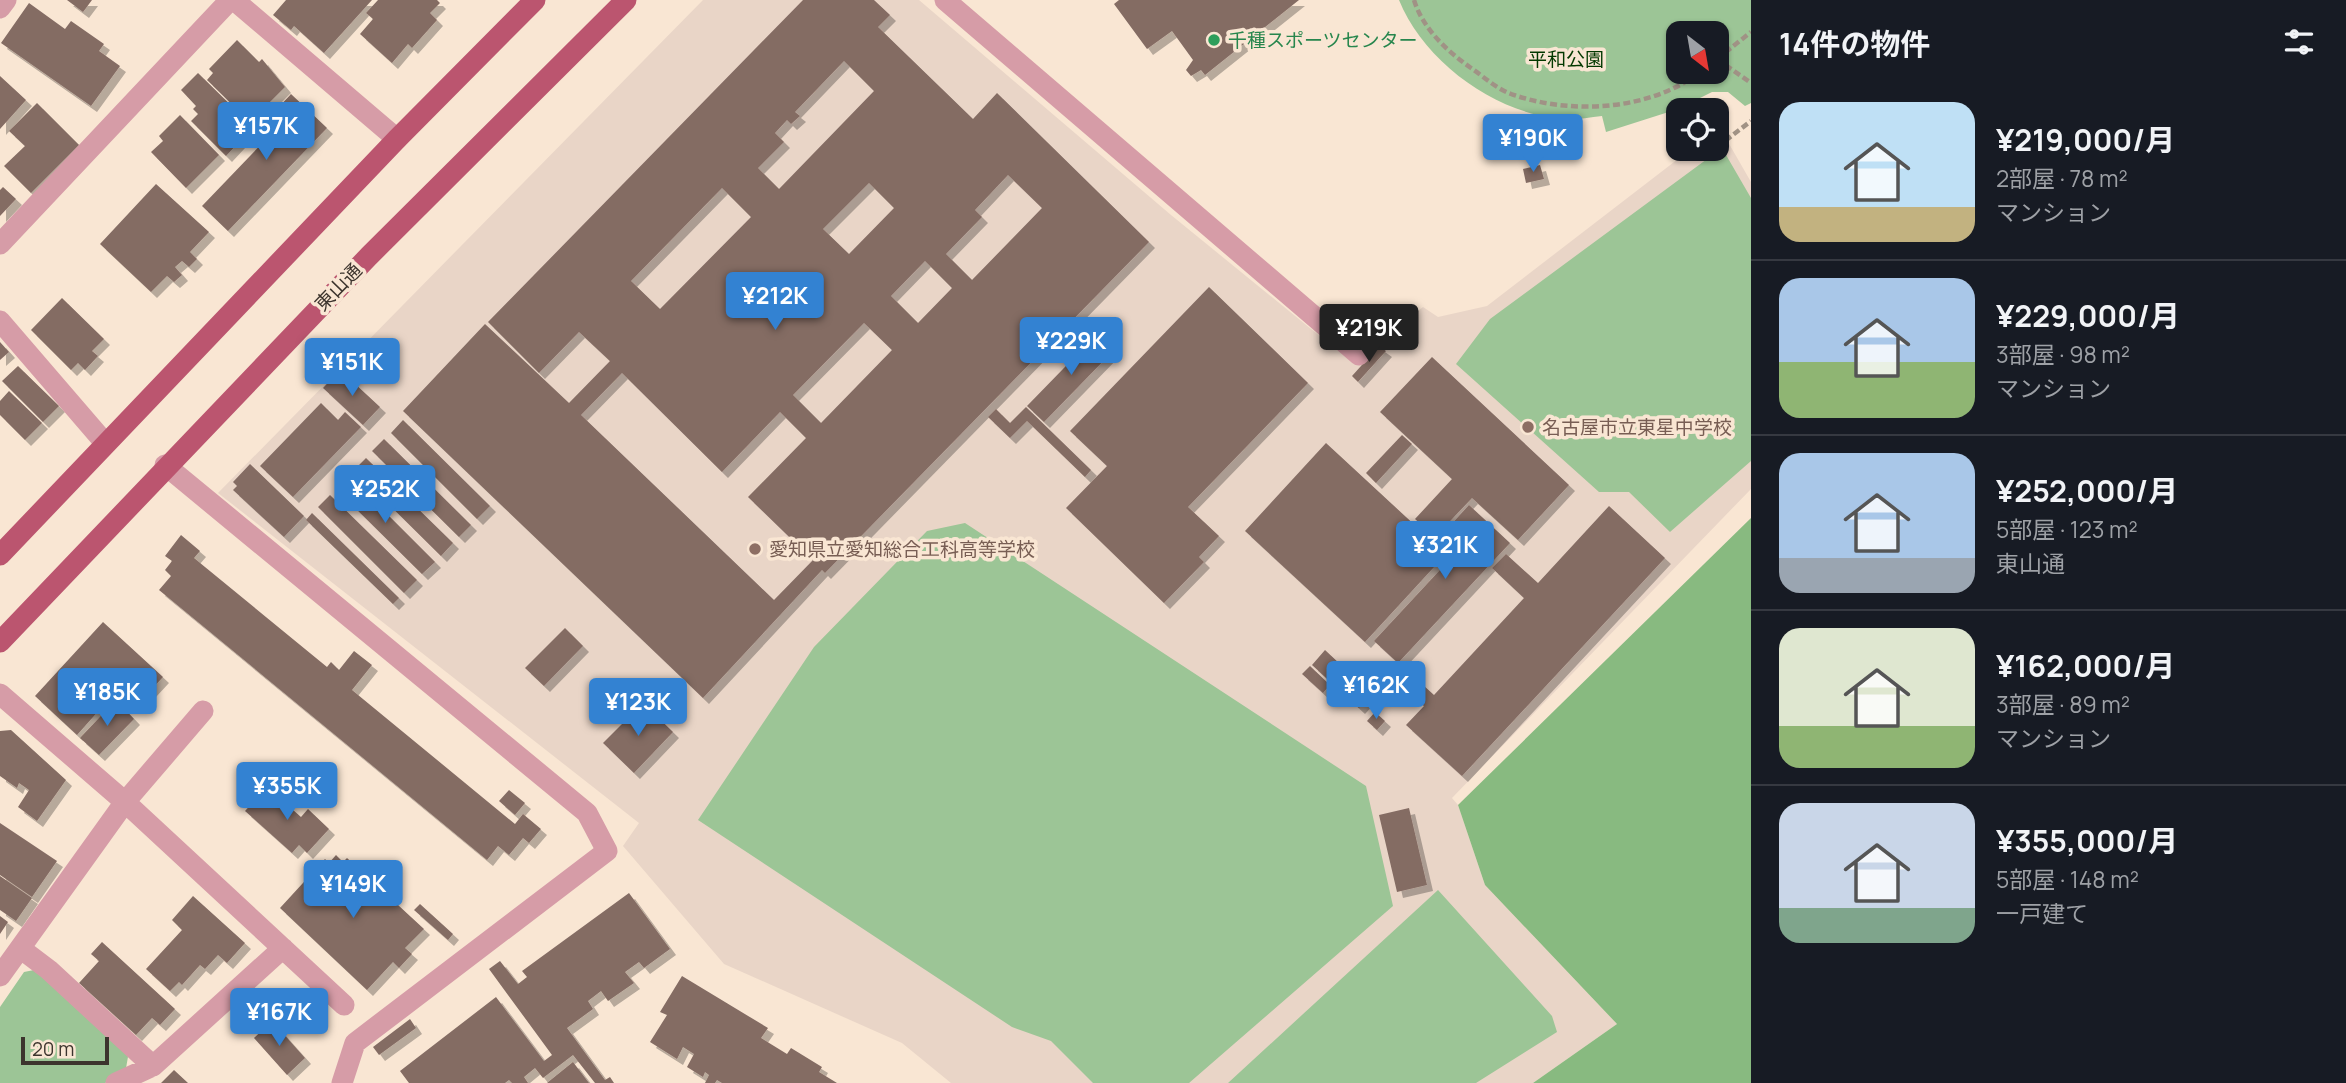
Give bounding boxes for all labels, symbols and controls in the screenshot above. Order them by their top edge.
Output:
north arrow [1666,21,1729,84]
map controls [1666,21,1729,161]
text: 14件の物件 [1779,23,1930,64]
icon: filters [2280,23,2318,61]
place label: 千種スポーツセンター [1228,27,1418,53]
marker: 千種スポーツセンター [1206,32,1222,48]
park label: 平和公園 [1528,46,1604,72]
button: locate [1666,98,1729,161]
pin: ¥157K [217,102,315,162]
text: ¥157K [234,109,298,141]
pin: ¥190K [1484,114,1582,174]
text: ¥219,000/月 [1996,119,2175,160]
text: ¥190K [1499,121,1567,153]
icon: home [1835,130,1919,214]
text: 2部屋 · 78 m² [1996,162,2128,194]
text: マンション [1996,196,2111,228]
street label: 東山通 [309,257,367,317]
pin: ¥212K [726,272,824,332]
text: ¥212K [742,279,808,311]
text: ¥229,000/月 [1996,295,2180,336]
pin: ¥219K [1320,304,1418,364]
icon: home [1835,306,1919,390]
text: ¥219K [1335,311,1403,343]
pin: ¥229K [1022,318,1120,377]
text: ¥229K [1036,324,1106,356]
pin: ¥151K [303,338,401,398]
text: 3部屋 · 98 m² [1996,338,2130,370]
text: ¥151K [321,345,383,377]
text: マンション [1996,372,2111,404]
place label: 名古屋市立東星中学校 [1542,414,1732,440]
marker: 名古屋市立東星中学校 [1520,419,1536,435]
pin: ¥252K [336,466,434,525]
text: ¥252,000/月 [1996,470,2178,511]
text: ¥252K [350,472,420,504]
icon: home [1835,481,1919,565]
text: 5部屋 · 123 m² [1996,513,2138,545]
pin: ¥321K [1396,522,1494,581]
text: ¥321K [1412,528,1478,560]
place label: 愛知県立愛知総合工科高等学校 [769,536,1035,562]
marker: 愛知県立愛知総合工科高等学校 [747,541,763,557]
text: 東山通 [1996,547,2065,579]
text: ¥162,000/月 [1996,645,2175,686]
icon: home [1835,656,1919,740]
pin: ¥162K [1327,662,1425,721]
pin: ¥185K [58,668,156,728]
text: ¥162K [1342,668,1410,700]
text: ¥185K [74,675,140,707]
pin: ¥123K [589,678,687,738]
text: ¥123K [605,685,671,717]
text: 3部屋 · 89 m² [1996,688,2130,720]
text: マンション [1996,722,2111,754]
pin: ¥355K [238,762,336,822]
text: ¥355K [252,769,322,801]
text: ¥355,000/月 [1996,820,2178,861]
icon: home [1835,831,1919,915]
pin: ¥149K [304,860,402,920]
text: 5部屋 · 148 m² [1996,863,2139,895]
text: ¥149K [320,867,386,899]
text: 一戸建て [1996,897,2088,929]
pin: ¥167K [230,988,328,1048]
text: ¥167K [246,995,312,1027]
scale bar [21,1034,108,1066]
text: 20 m [32,1036,74,1062]

